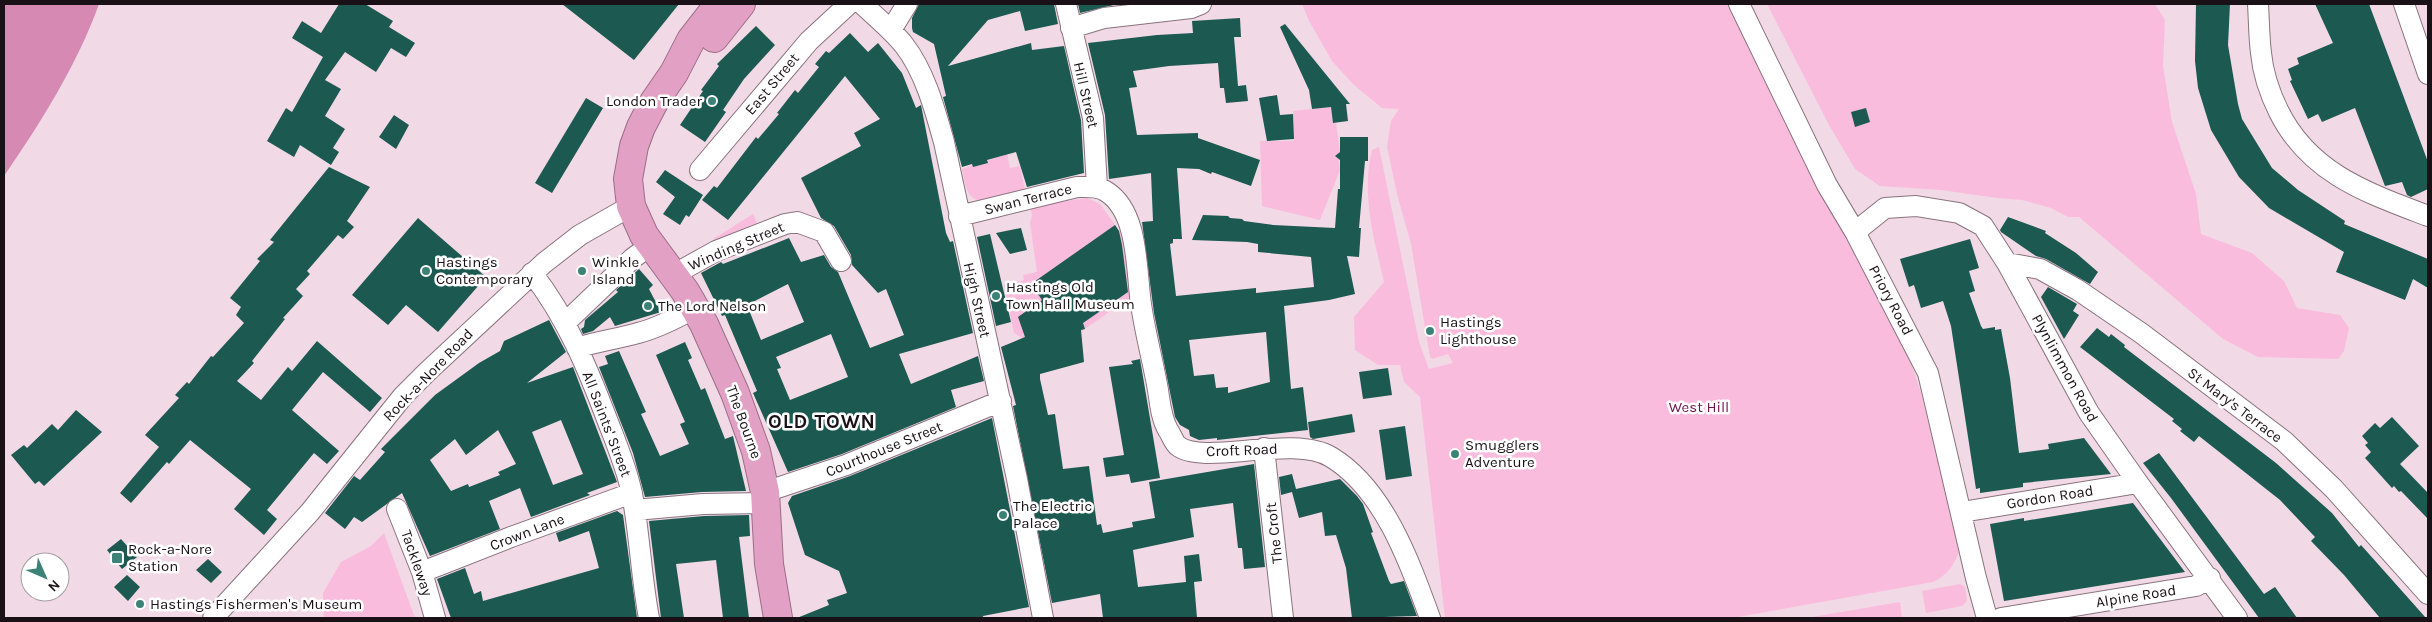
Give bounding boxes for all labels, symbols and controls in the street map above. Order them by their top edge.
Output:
street label: East Street [741,49,803,118]
street label: Hill Street [1070,60,1102,130]
place label: London Trader [606,92,703,110]
marker: London Trader [706,95,718,107]
street label: Swan Terrace [982,179,1074,219]
street label: Winding Street [685,218,787,274]
place label: Hastings Contemporary [436,253,533,288]
place label: Winkle Island [592,253,639,288]
street label: High Street [960,261,994,340]
street label: Priory Road [1865,262,1917,338]
marker: Hastings Contemporary [420,265,432,277]
marker: Winkle Island [576,265,588,277]
place label: Hastings Old Town Hall Museum [1006,278,1135,313]
marker: Hastings Old Town Hall Museum [990,290,1002,302]
place label: The Lord Nelson [658,297,766,315]
marker: The Lord Nelson [642,300,654,312]
street label: Plynlimmon Road [2028,311,2102,425]
place label: Hastings Lighthouse [1440,313,1517,348]
street label: Rock-a-Nore Road [379,325,477,425]
marker: Hastings Lighthouse [1424,325,1436,337]
street label: St Mary's Terrace [2184,364,2286,446]
street label: All Saints' Street [579,369,636,480]
street label: The Bourne [722,383,766,461]
park label: West Hill [1669,398,1729,416]
district label: OLD TOWN [768,410,876,433]
street label: Courthouse Street [823,417,945,481]
place label: Smugglers Adventure [1465,436,1539,471]
street label: Croft Road [1206,440,1278,460]
marker: Smugglers Adventure [1449,448,1461,460]
street label: Gordon Road [2005,481,2095,513]
place label: The Electric Palace [1013,497,1092,532]
street label: The Croft [1262,501,1286,564]
marker: The Electric Palace [997,509,1009,521]
street label: Crown Lane [487,510,567,554]
street label: Tackleway [397,528,437,598]
place label: Rock-a-Nore Station [128,540,212,575]
marker: Rock-a-Nore Station [110,551,124,565]
north arrow [20,552,70,602]
text: N [44,576,63,595]
street label: Alpine Road [2095,581,2177,611]
place label: Hastings Fishermen's Museum [150,595,362,613]
marker: Hastings Fishermen's Museum [134,598,146,610]

